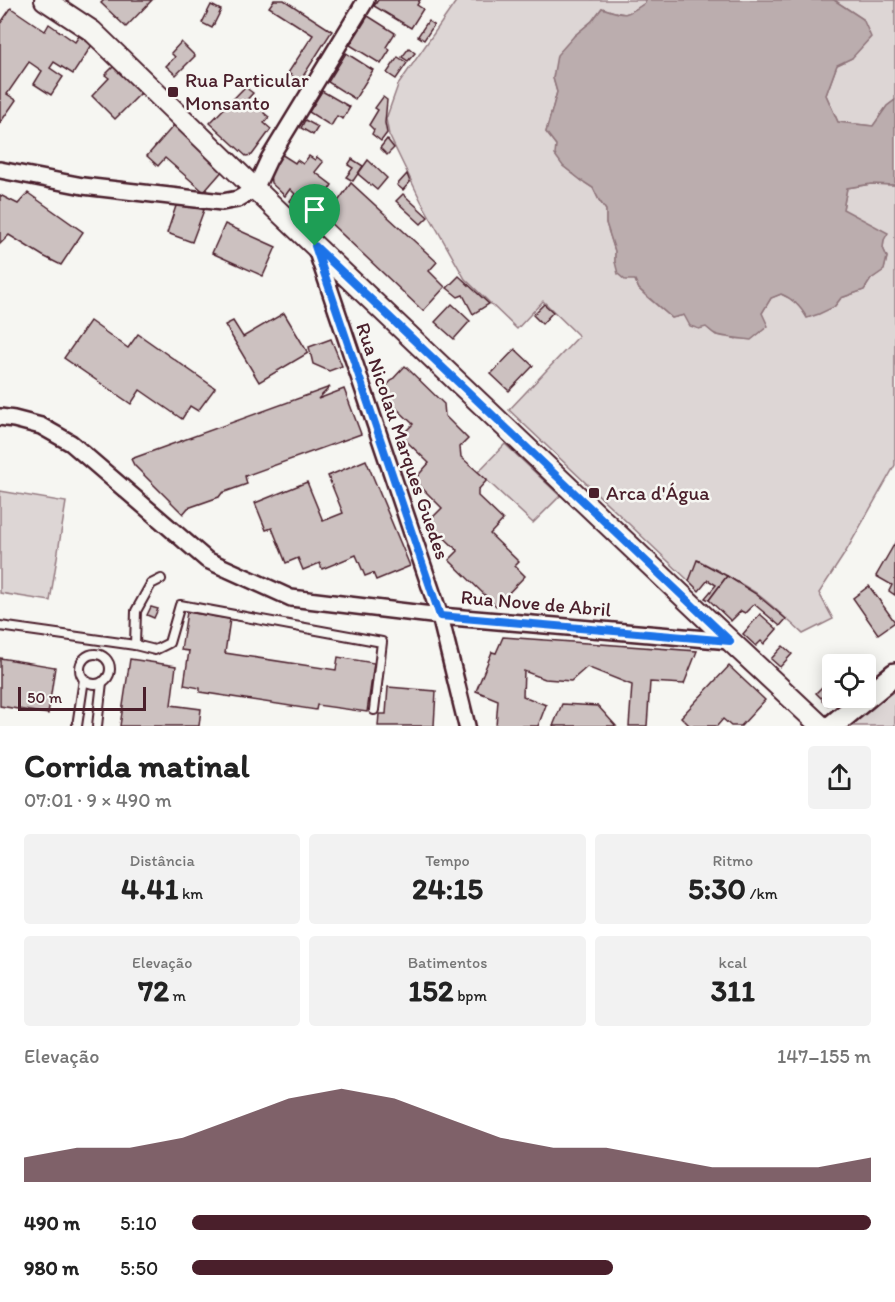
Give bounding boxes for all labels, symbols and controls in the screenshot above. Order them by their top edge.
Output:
place label: Rua Particular Monsanto [185,68,309,115]
marker: Rua Particular Monsanto [166,85,180,99]
pin [289,184,340,246]
icon: arrive [298,193,331,226]
street label: Rua Nicolau Marques Guedes [351,319,455,563]
place label: Arca d'Água [606,481,710,505]
marker: Arca d'Água [587,486,601,500]
street label: Rua Nove de Abril [460,584,613,622]
map controls [822,654,876,708]
button: locate [822,654,876,708]
scale bar [18,684,146,712]
text: 50 m [27,688,62,707]
text: Corrida matinal [24,746,250,785]
button: share [808,746,871,809]
text: 07:01 · 9 × 490 m [24,788,172,812]
text: Distância [130,851,195,870]
text: Tempo [425,851,470,870]
text: Ritmo [712,851,753,870]
text: 4.41 [121,870,178,907]
text: 24:15 [412,870,483,907]
text: 5:30 [688,870,746,907]
text: km [178,884,203,903]
text: /km [746,884,778,903]
text: Elevação [132,953,192,972]
text: Batimentos [408,953,487,972]
text: kcal [719,953,747,972]
text: 72 [138,972,169,1009]
text: 152 [408,972,454,1009]
text: 311 [711,972,755,1009]
text: m [169,986,186,1005]
text: bpm [454,986,487,1005]
text: Elevação [24,1044,99,1068]
text: 147–155 m [777,1044,871,1068]
text: 490 m [24,1211,80,1235]
text: 5:10 [120,1211,157,1235]
text: 980 m [24,1256,79,1280]
text: 5:50 [120,1256,158,1280]

